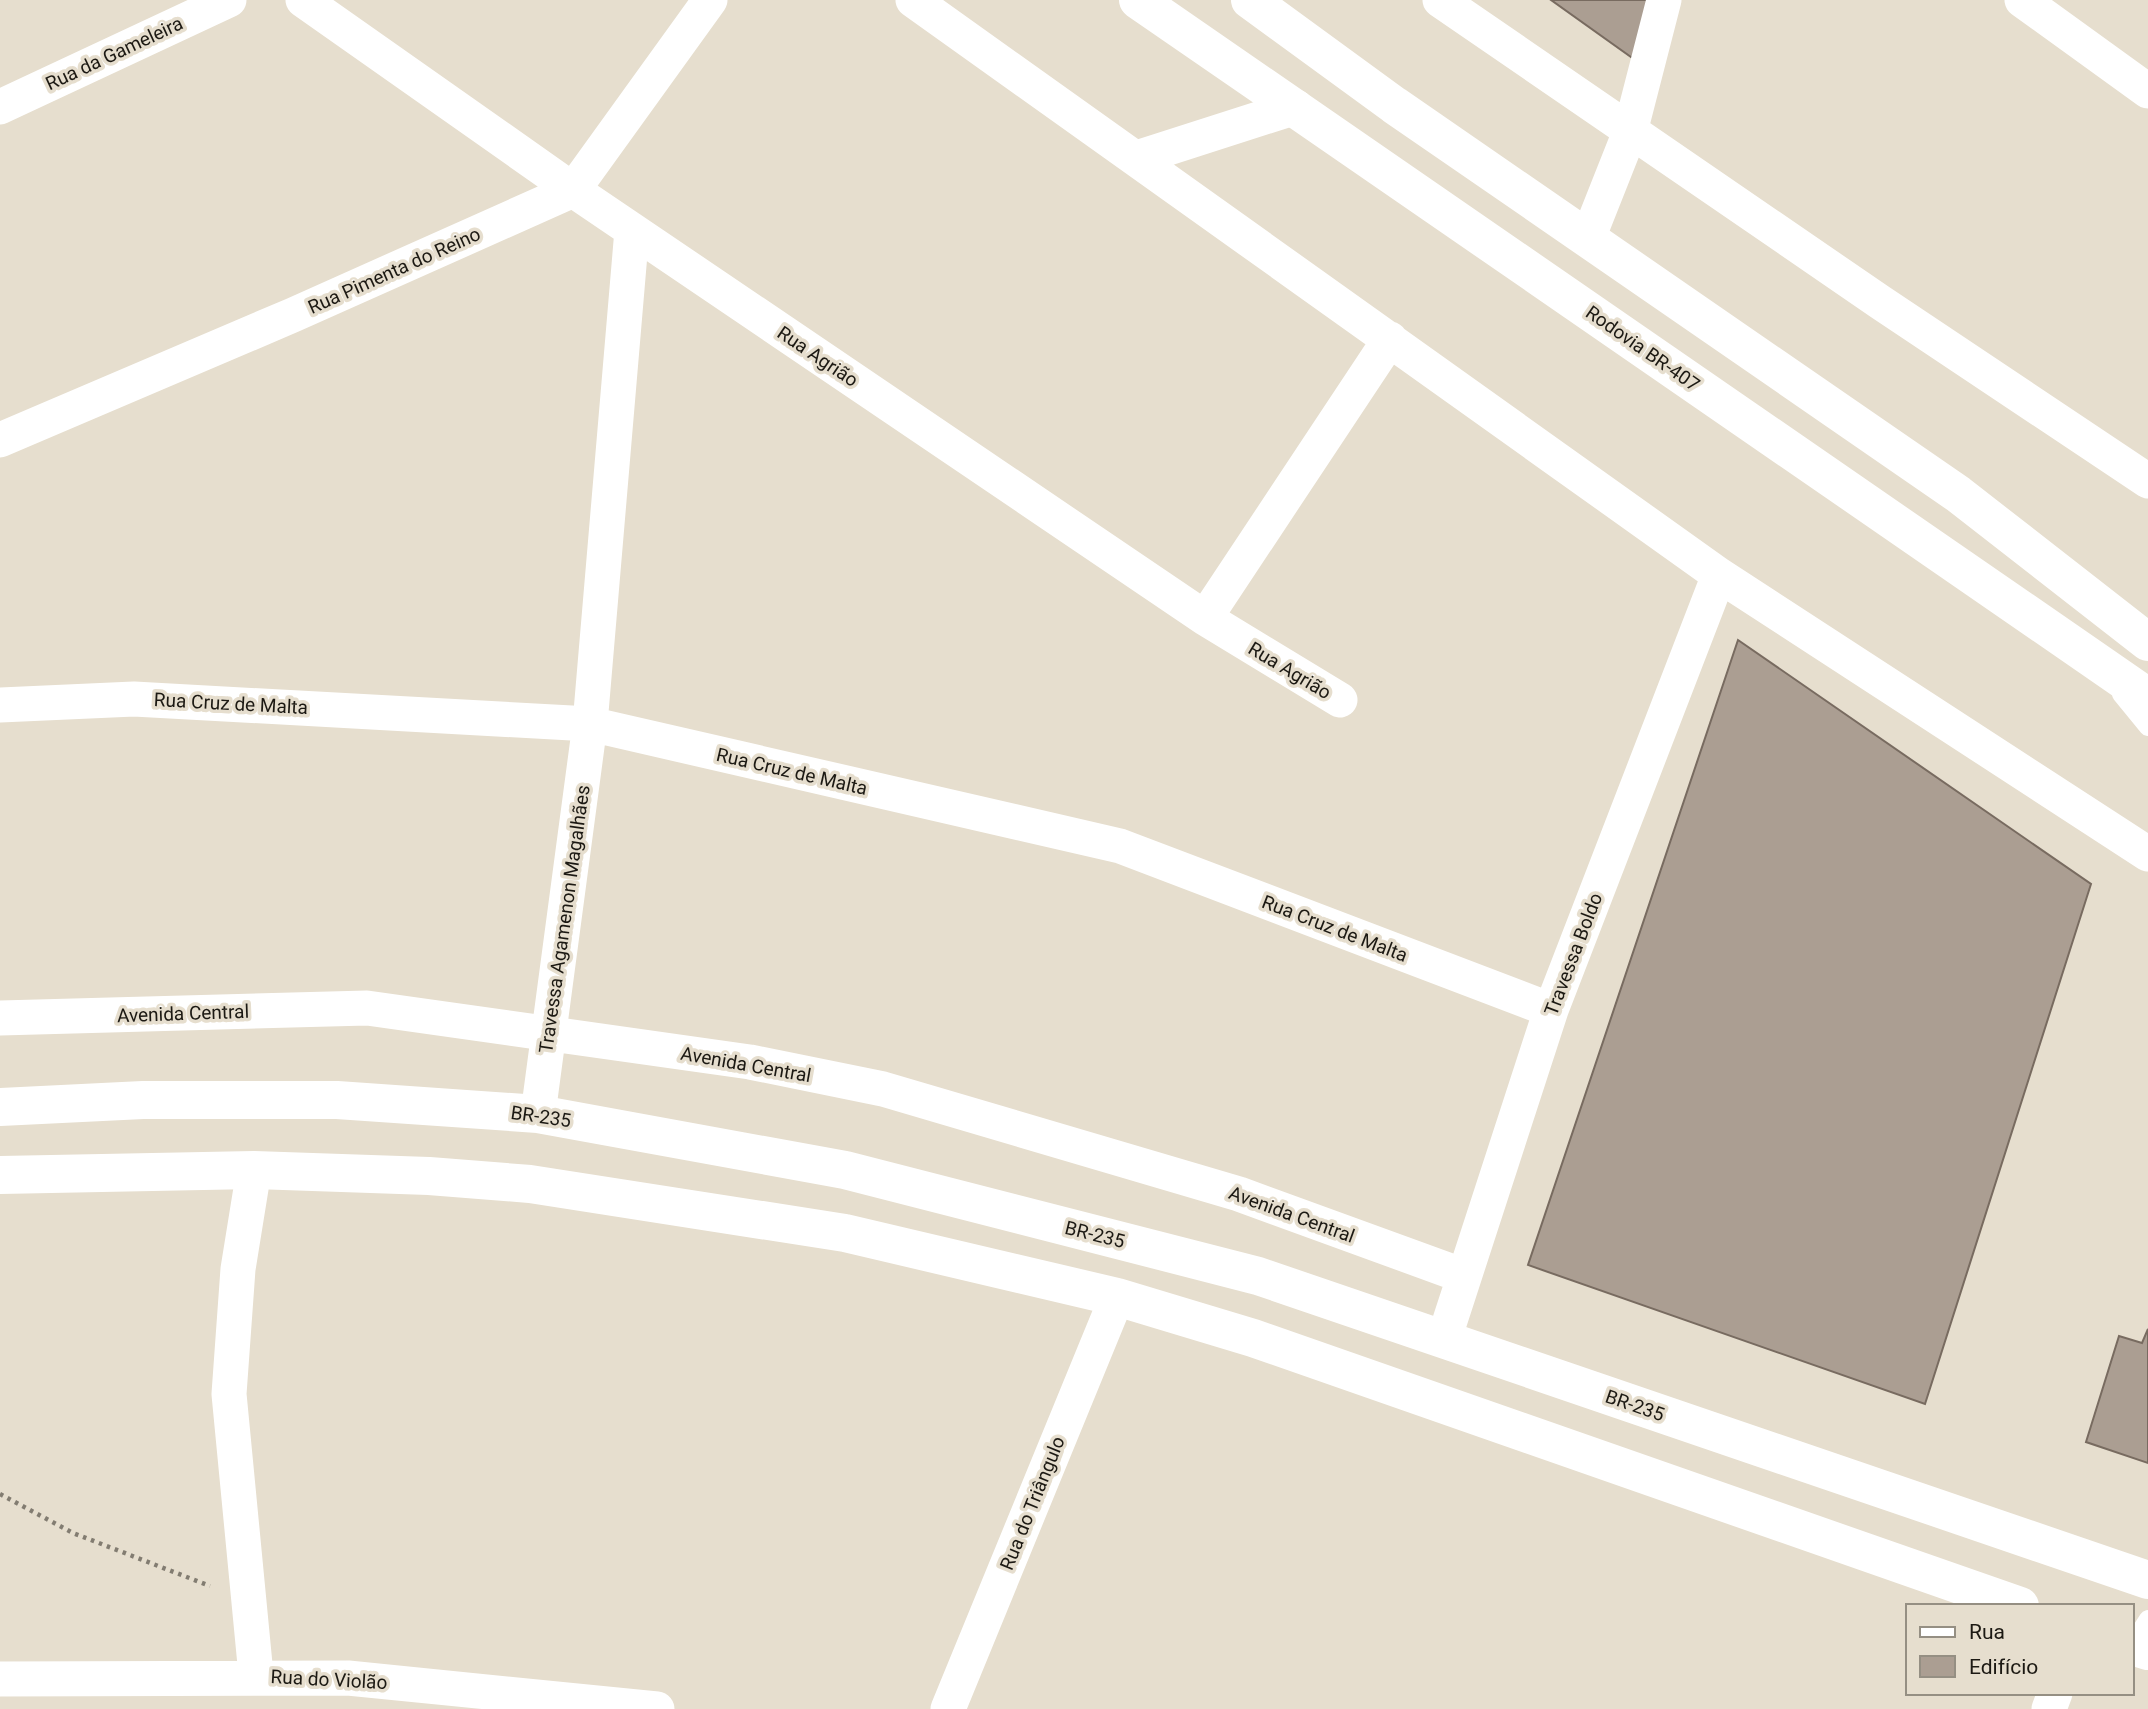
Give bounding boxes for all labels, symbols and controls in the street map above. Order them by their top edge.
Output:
street label: Rua da Gameleira [42,12,186,95]
street label: Rua Pimenta do Reino [304,222,484,319]
street label: Rodovia BR-407 [1581,301,1704,396]
street label: Rua Agrião [773,321,863,392]
street label: Rua Agrião [1244,637,1335,704]
street label: Rua Cruz de Malta [153,688,309,719]
street label: Rua Cruz de Malta [714,743,870,800]
street label: Travessa Agamenon Magalhães [534,783,595,1055]
street label: Rua Cruz de Malta [1259,890,1411,967]
street label: Travessa Boldo [1540,890,1607,1019]
street label: Avenida Central [117,1000,249,1027]
street label: Avenida Central [679,1042,813,1087]
street label: BR-235 [509,1101,573,1132]
street label: Avenida Central [1226,1181,1358,1248]
street label: BR-235 [1063,1216,1127,1253]
street label: BR-235 [1602,1385,1667,1426]
street label: Rua do Triângulo [995,1433,1070,1573]
legend [1906,1604,2134,1695]
text: Rua [1969,1620,2005,1644]
text: Edifício [1969,1655,2038,1679]
street label: Rua do Violão [270,1665,388,1694]

